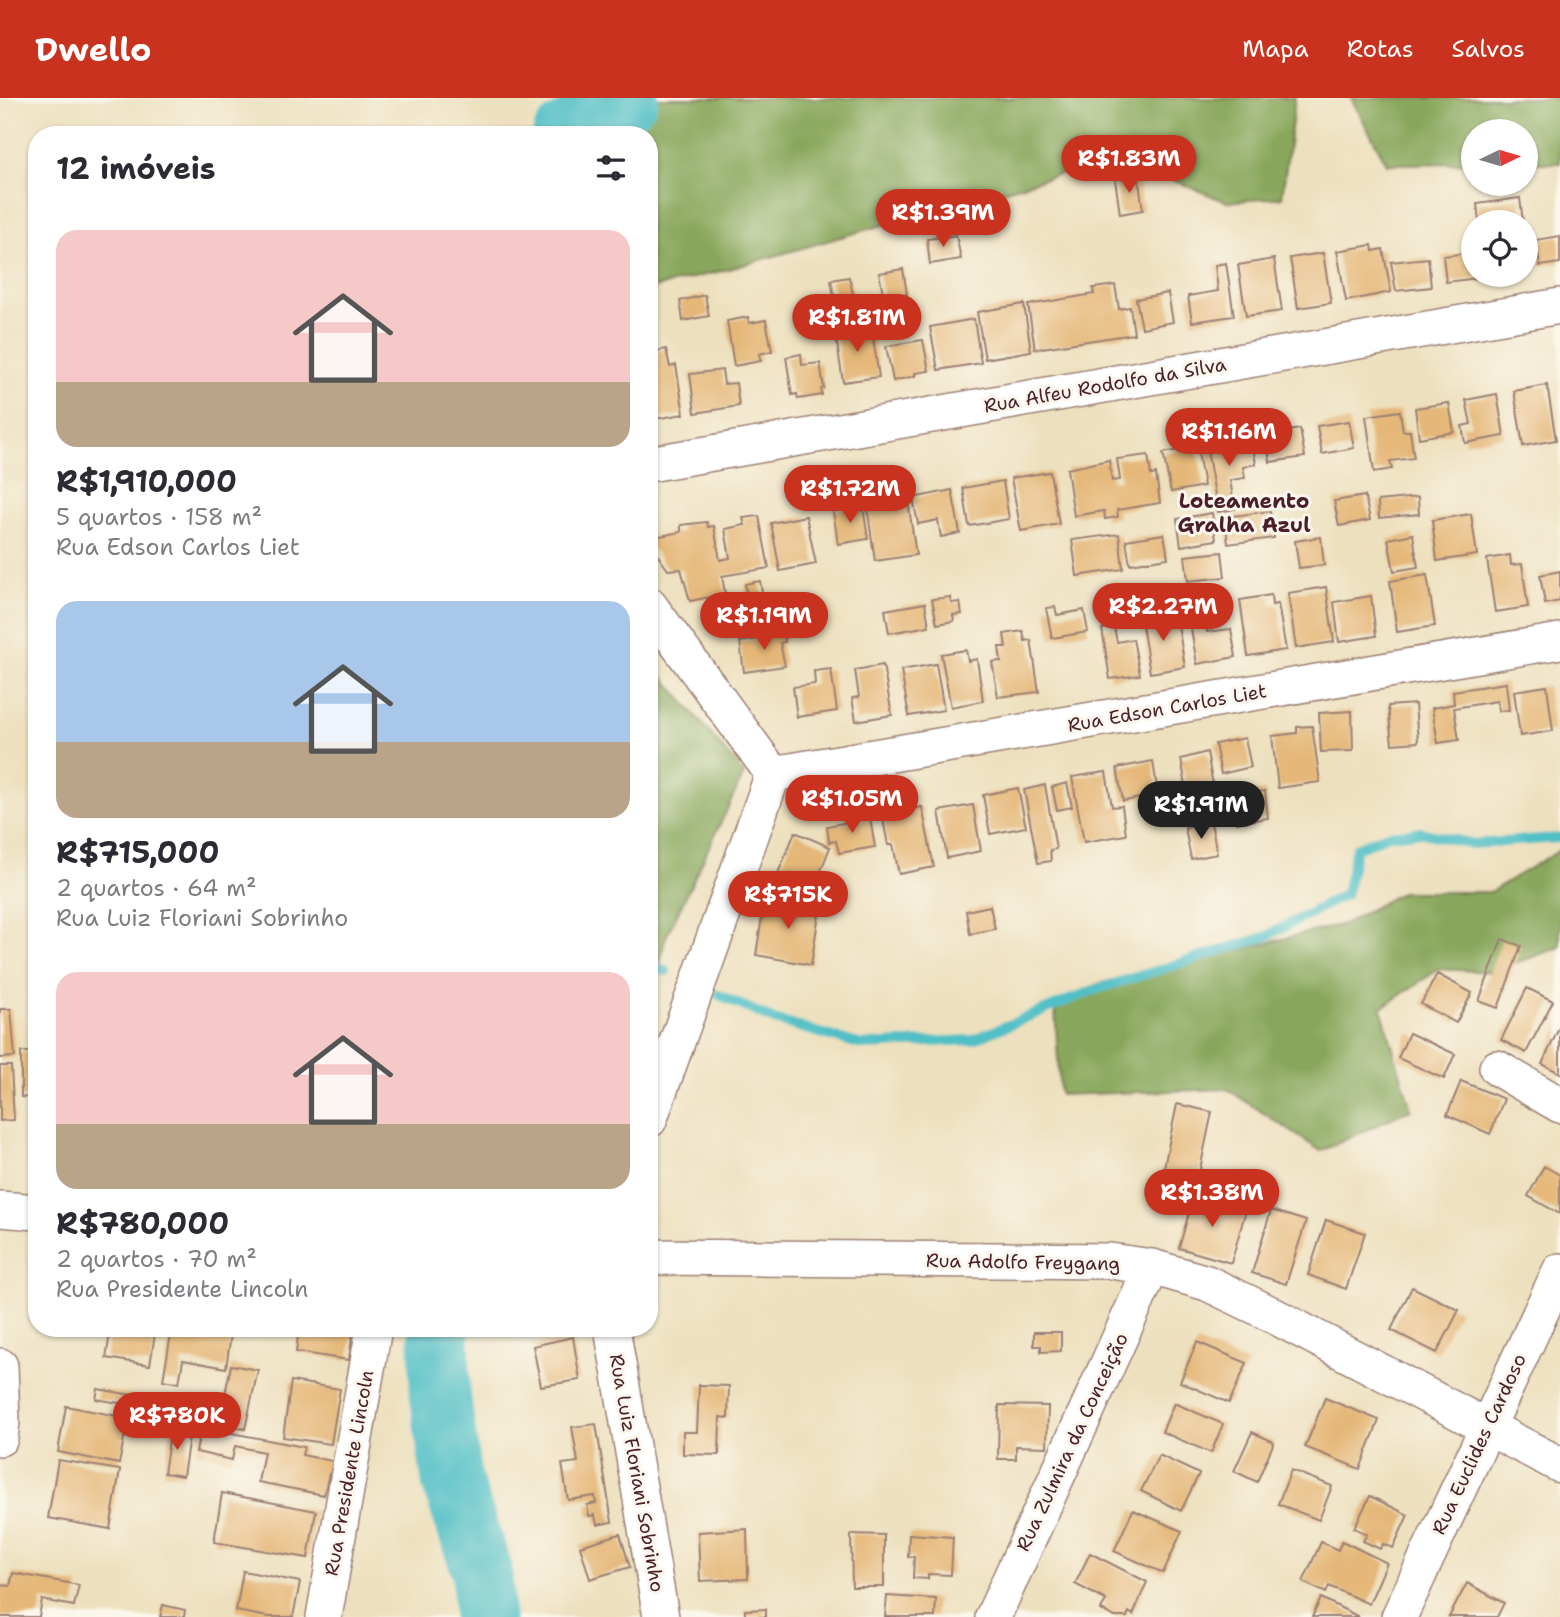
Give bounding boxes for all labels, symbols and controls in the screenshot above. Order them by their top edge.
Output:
text: Dwello [35,27,151,72]
text: Mapa [1242,33,1309,65]
text: Rotas [1347,33,1414,65]
text: Salvos [1452,33,1525,65]
north arrow [1461,119,1538,196]
map controls [1461,119,1538,287]
pin: R$1.83M [1064,136,1194,195]
text: R$1.83M [1077,143,1181,173]
text: 12 imóveis [56,148,216,189]
icon: filters [592,149,630,187]
pin: R$1.39M [878,190,1008,249]
text: R$1.39M [892,197,994,227]
button: locate [1461,210,1538,287]
icon: home [280,275,406,401]
pin: R$1.81M [792,294,922,354]
text: R$1.81M [808,302,906,332]
street label: Rua Alfeu Rodolfo da Silva [982,351,1228,419]
pin: R$1.16M [1164,408,1294,468]
text: R$1.16M [1181,416,1277,446]
text: R$1,910,000 [56,461,237,502]
pin: R$1.72M [785,466,915,525]
text: R$1.72M [800,473,900,503]
district label: Loteamento Gralha Azul [1178,487,1310,539]
text: 5 quartos · 158 m² [56,502,262,532]
text: Rua Edson Carlos Liet [56,532,300,562]
pin: R$2.27M [1098,584,1228,643]
text: R$2.27M [1108,591,1218,621]
pin: R$1.19M [699,592,829,652]
text: R$1.19M [716,600,812,630]
icon: home [280,646,406,772]
street label: Rua Edson Carlos Liet [1066,678,1268,738]
pin: R$1.05M [787,776,917,835]
pin: R$1.91M [1136,782,1266,841]
text: R$1.05M [801,783,903,813]
text: R$1.91M [1154,789,1248,819]
text: R$715,000 [56,832,219,873]
pin: R$715K [731,872,845,931]
text: 2 quartos · 64 m² [56,873,257,903]
text: R$715K [744,879,832,909]
text: Rua Luiz Floriani Sobrinho [56,903,348,933]
icon: home [280,1017,406,1143]
pin: R$1.38M [1147,1170,1277,1229]
text: R$1.38M [1160,1177,1264,1207]
text: R$780,000 [56,1203,229,1244]
text: 2 quartos · 70 m² [56,1244,257,1274]
street label: Rua Adolfo Freygang [926,1248,1120,1276]
text: Rua Presidente Lincoln [56,1274,308,1304]
street label: Rua Zulmira da Conceição [1010,1329,1134,1555]
street label: Rua Euclides Cardoso [1426,1350,1532,1538]
street label: Rua Luiz Floriani Sobrinho [604,1352,670,1594]
street label: Rua Presidente Lincoln [319,1368,379,1578]
pin: R$780K [120,1392,234,1452]
text: R$780K [129,1400,225,1430]

